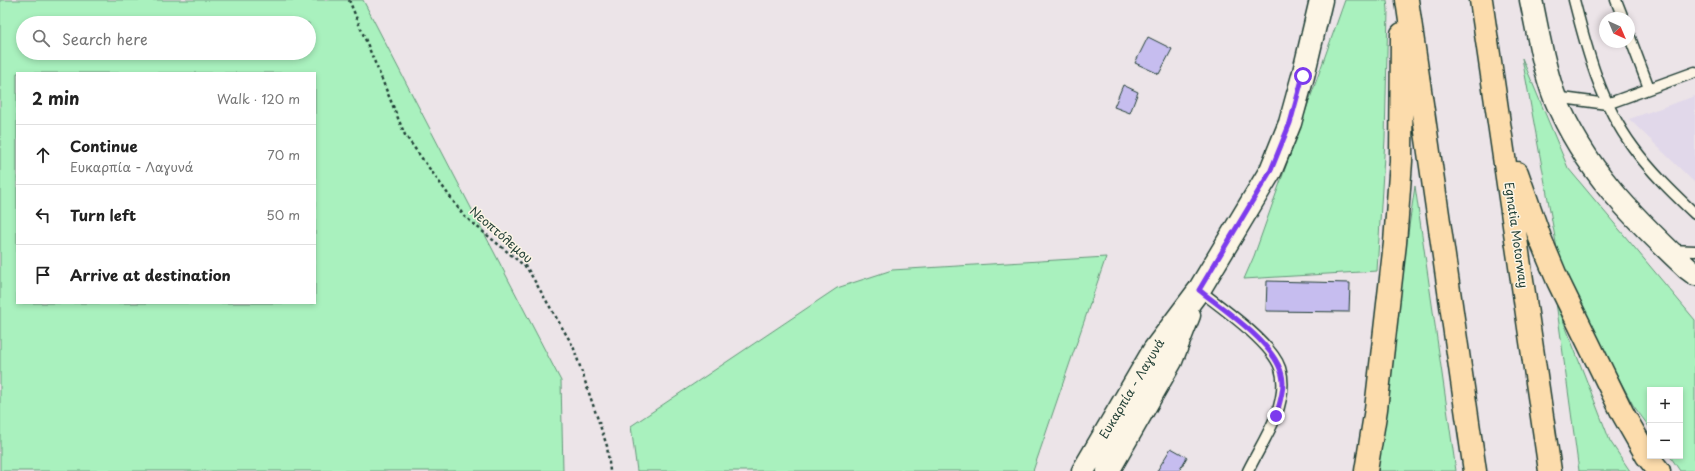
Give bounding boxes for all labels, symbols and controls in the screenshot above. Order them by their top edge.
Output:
north arrow [1599,12,1635,48]
search box [16,16,316,60]
icon: search [30,27,52,49]
text: Search here [62,27,148,50]
route start [1294,67,1312,85]
text: 2 min [32,85,79,111]
text: Walk · 120 m [217,89,300,108]
text: Continue [70,134,138,157]
icon: ahead [32,144,54,166]
text: 70 m [267,145,300,164]
text: Ευκαρπία - Λαγυνά [70,157,193,176]
street label: Egnatia Motorway [1501,181,1533,289]
street label: Νεοπτόλεμου [466,202,537,267]
text: Turn left [70,203,136,226]
icon: left [32,204,54,226]
text: 50 m [266,205,300,224]
text: Arrive at destination [70,263,231,286]
icon: arrive [32,264,54,286]
street label: Ευκαρπία - Λαγυνά [1094,335,1168,442]
map controls [1647,387,1683,459]
button: + [1647,387,1683,423]
route end [1267,407,1285,425]
button: − [1647,423,1683,459]

